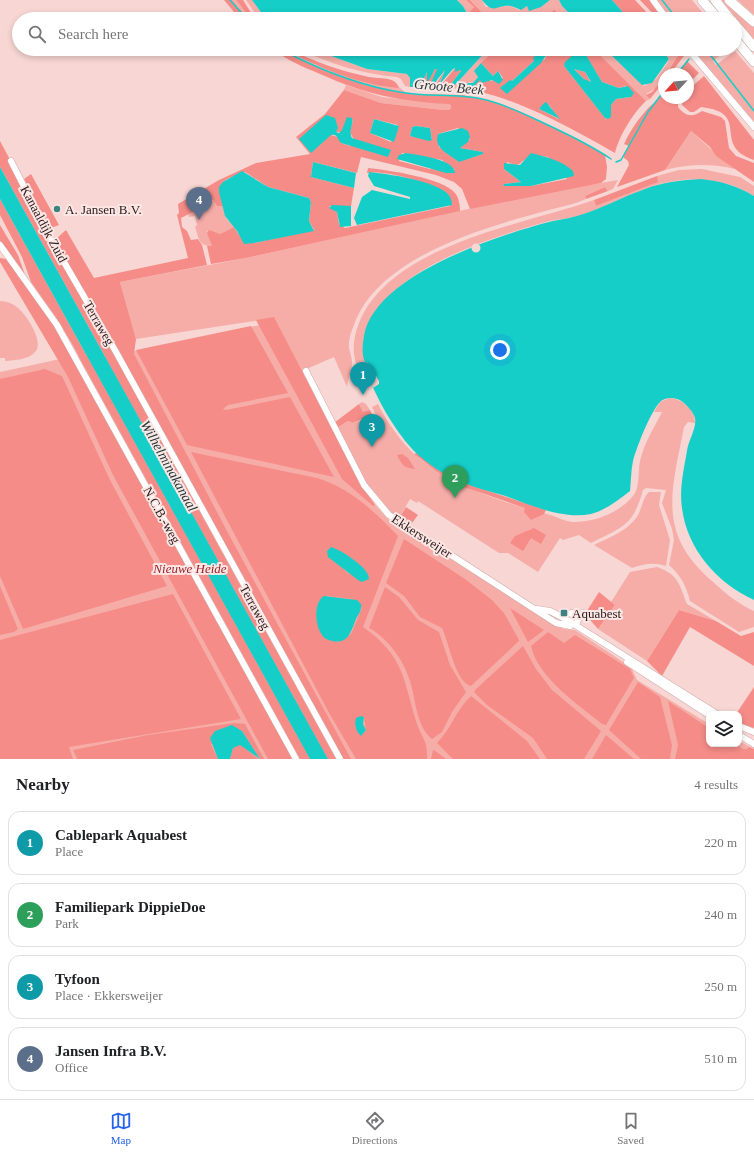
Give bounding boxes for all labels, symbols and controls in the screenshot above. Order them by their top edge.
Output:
search box [12,12,742,56]
icon: search [26,23,48,45]
text: Search here [58,26,128,42]
north arrow [658,68,694,104]
water label: Groote Beek [414,76,485,98]
street label: Kanaaldijk Zuid [17,183,71,265]
pin: 4 [186,187,212,220]
place label: A. Jansen B.V. [65,202,142,217]
marker: A. Jansen B.V. [52,204,62,214]
street label: Terraweg [80,298,118,348]
your location [490,340,510,360]
pin: 1 [350,362,376,395]
pin: 3 [359,414,385,447]
water label: Wilhelminakanaal [138,418,200,514]
pin: 2 [442,465,468,498]
street label: N.C.B.-weg [140,484,184,546]
street label: Ekkersweijer [389,511,455,561]
park label: Nieuwe Heide [152,561,227,576]
street label: Terraweg [237,582,274,632]
place label: Aquabest [572,606,621,621]
marker: Aquabest [559,608,569,618]
map controls [706,711,742,747]
button: layers [706,711,742,747]
text: Nearby [16,775,70,794]
text: 4 results [694,777,738,792]
text: Cablepark Aquabest [55,827,187,843]
text: 1 [27,835,33,850]
text: 220 m [704,835,737,850]
text: Place [55,844,83,859]
text: Familiepark DippieDoe [55,899,205,915]
text: 2 [27,907,33,922]
text: 240 m [704,907,737,922]
text: Park [55,916,79,931]
text: Tyfoon [55,971,100,987]
text: 3 [27,979,33,994]
text: 250 m [704,979,737,994]
text: Place · Ekkersweijer [55,988,163,1003]
text: Jansen Infra B.V. [55,1043,166,1059]
text: 4 [27,1051,33,1066]
text: 510 m [704,1051,737,1066]
text: Office [55,1060,88,1075]
tab: Map [110,1110,132,1146]
tab: Directions [352,1110,397,1146]
tab: Saved [617,1110,644,1146]

